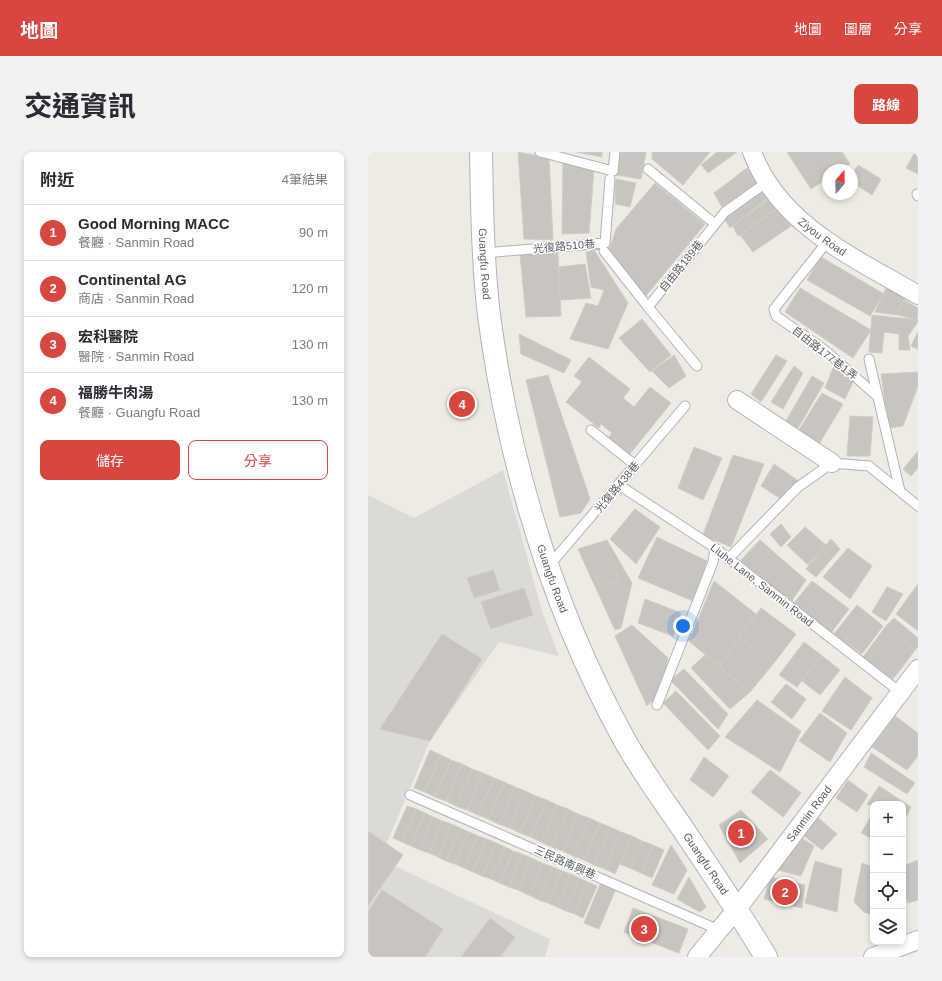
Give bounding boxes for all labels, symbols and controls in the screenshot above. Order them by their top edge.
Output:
text: 地圖 [20,20,58,41]
text: 地圖 [794,21,822,37]
text: 圖層 [844,21,872,37]
text: 分享 [894,21,922,37]
button: 路線 [854,84,918,124]
text: 交通資訊 [24,91,136,122]
north arrow [822,164,858,200]
text: 附近 [40,171,74,190]
text: 4筆結果 [282,172,328,187]
text: Good Morning MACC [78,215,230,232]
street label: Ziyou Road [796,215,849,258]
text: 1 [49,225,57,240]
text: 90 m [299,225,328,240]
street label: Guangfu Road [477,228,493,300]
text: 餐廳 · Sanmin Road [78,235,194,250]
street label: 光復路510巷 [532,237,596,255]
street label: 自由路189巷 [657,238,705,294]
text: Continental AG [78,271,187,288]
text: 2 [49,281,57,296]
text: 120 m [292,281,328,296]
text: 商店 · Sanmin Road [78,291,194,306]
street label: 自由路177巷1弄 [790,324,860,382]
text: 宏科醫院 [78,328,138,345]
text: 3 [49,337,57,352]
text: 130 m [292,337,328,352]
text: 醫院 · Sanmin Road [78,349,194,364]
text: 福勝牛肉湯 [78,384,153,401]
pin: 4 [449,389,475,419]
text: 4 [49,393,57,408]
text: 130 m [292,393,328,408]
text: 餐廳 · Guangfu Road [78,405,200,420]
button: 儲存 [40,440,180,480]
button: 分享 [188,440,328,480]
street label: 光復路438巷 [592,459,642,515]
street label: Liuhe Lane, Sanmin Road [708,541,816,629]
street label: Guangfu Road [535,543,570,615]
your location [673,616,693,636]
street label: Sanmin Road [784,783,834,844]
map controls [870,801,906,945]
button: + [870,801,906,837]
pin: 1 [728,818,754,848]
street label: Guangfu Road [681,830,731,897]
button: − [870,837,906,873]
street label: 三民路南興巷 [532,843,598,881]
button: locate [870,873,906,909]
pin: 2 [772,877,798,907]
button: layers [870,909,906,945]
pin: 3 [631,914,657,944]

